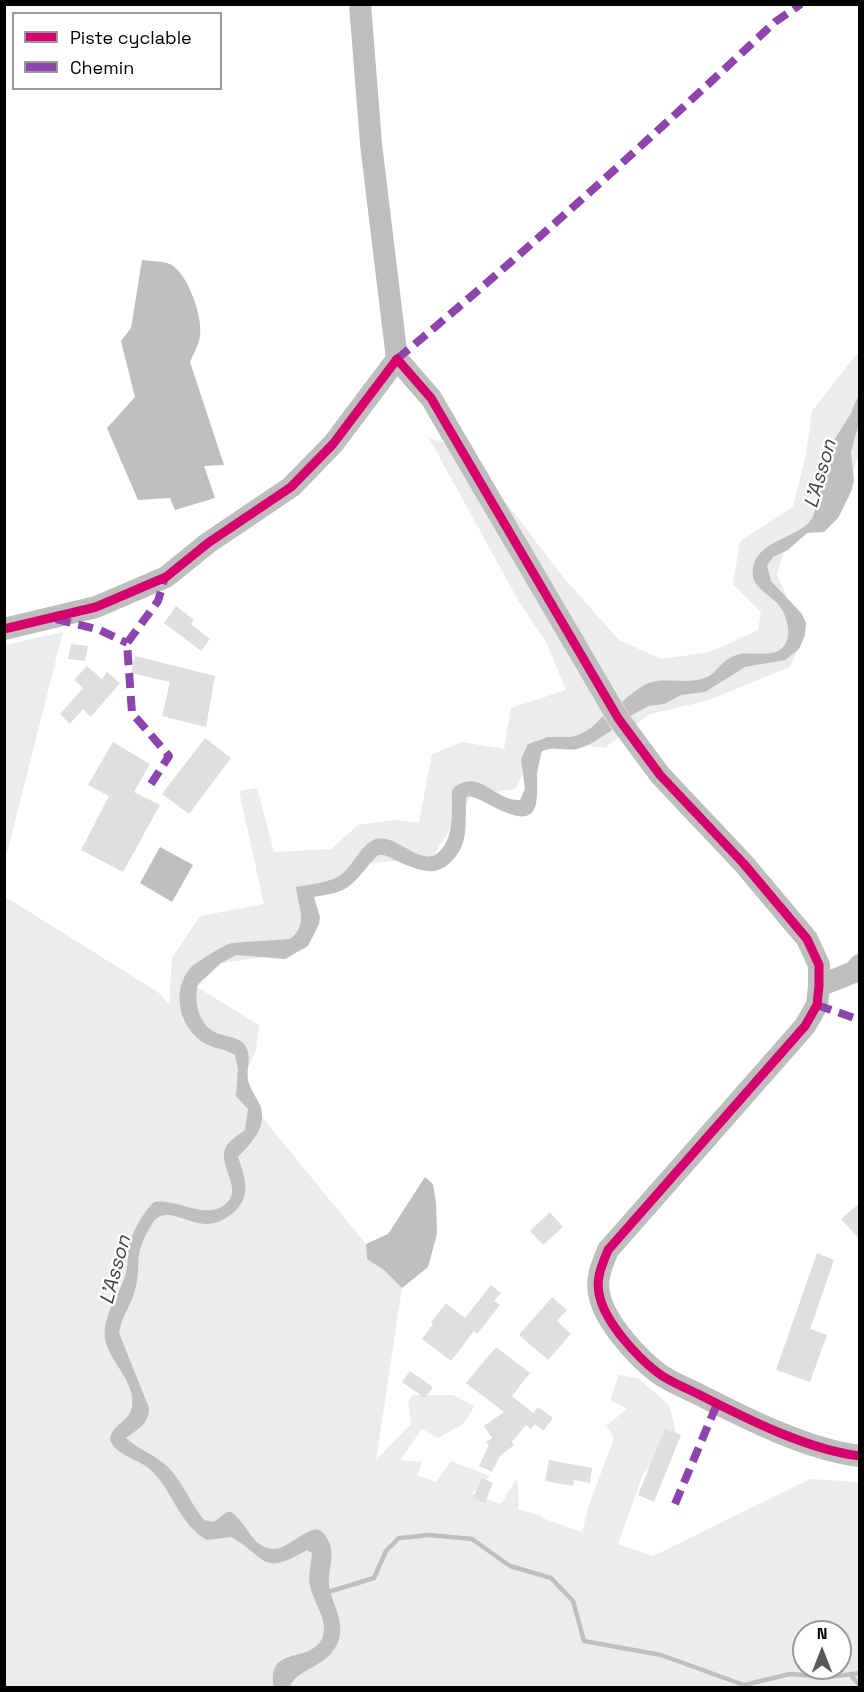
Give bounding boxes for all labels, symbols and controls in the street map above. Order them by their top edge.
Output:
legend [12,12,222,90]
text: Piste cyclable [70,26,192,49]
text: Chemin [70,56,134,79]
water label: L'Asson [800,437,842,511]
water label: L'Asson [95,1233,137,1307]
north arrow [792,1620,852,1680]
text: N [817,1623,827,1644]

